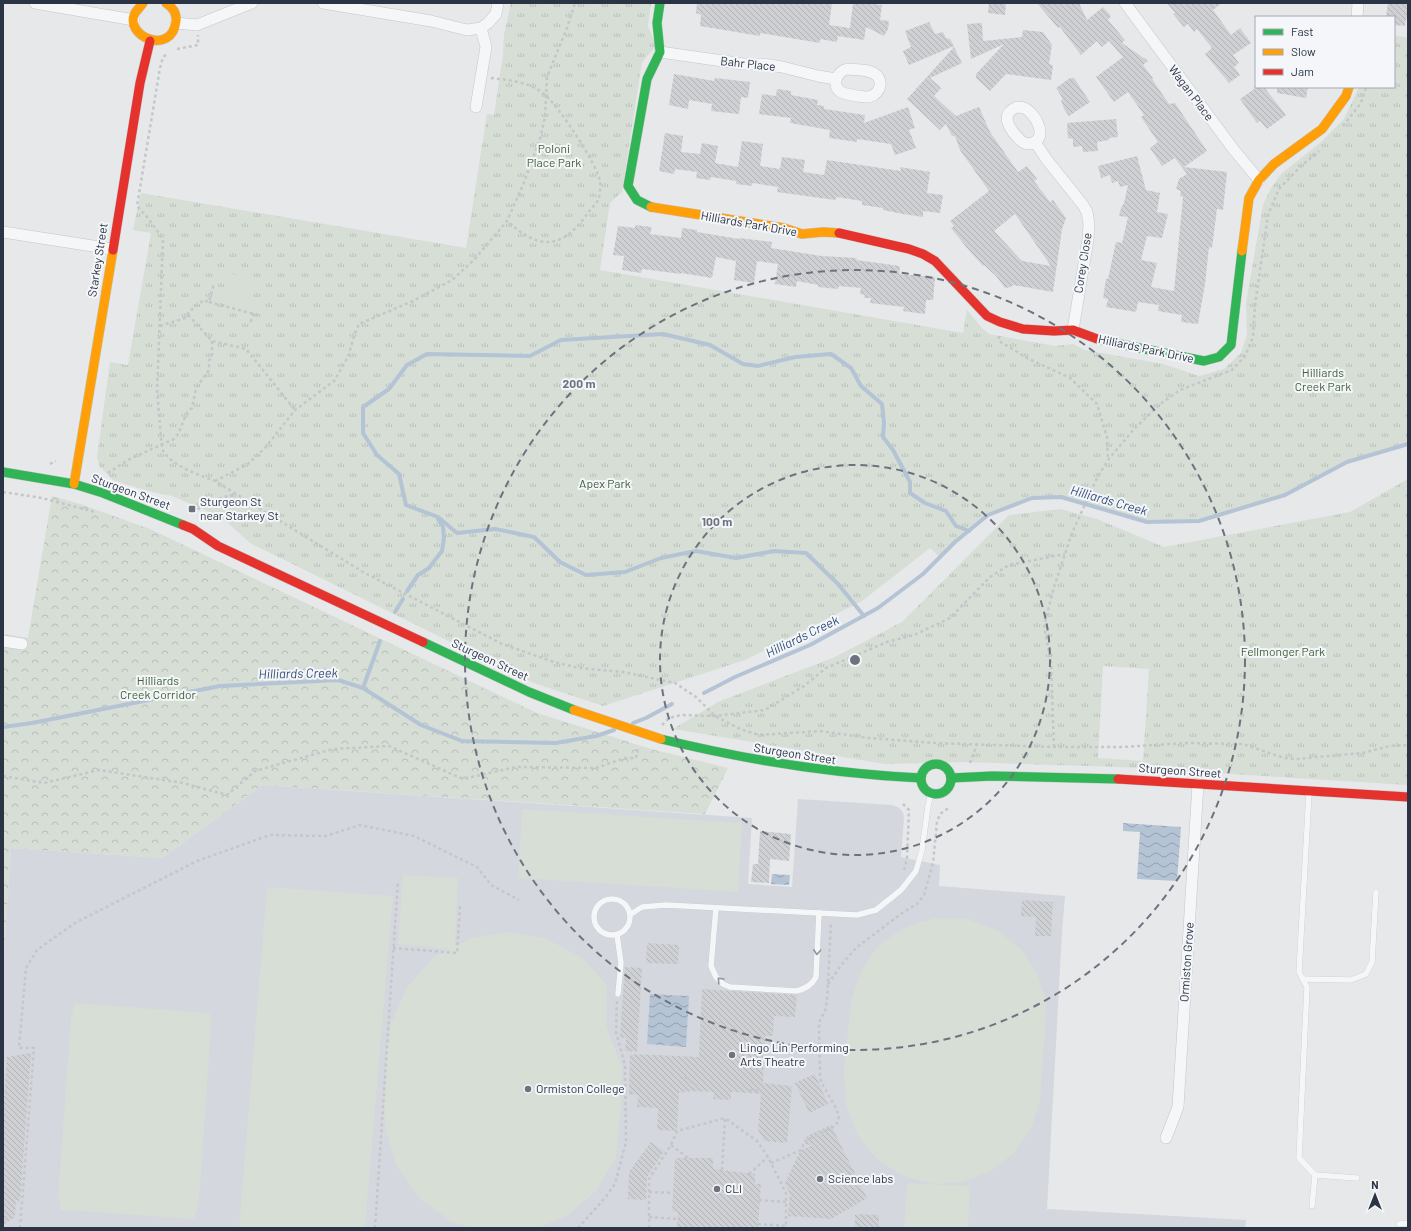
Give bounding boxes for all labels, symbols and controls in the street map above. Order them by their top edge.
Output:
legend [1255,16,1395,88]
text: Fast [1291,24,1314,38]
text: Slow [1291,44,1316,58]
street label: Bahr Place [720,53,776,73]
street label: Wagan Place [1166,62,1217,123]
text: Jam [1291,64,1314,78]
park label: Poloni Place Park [527,141,581,169]
street label: Hilliards Park Drive [700,208,798,238]
street label: Starkey Street [84,222,110,298]
street label: Corey Close [1070,232,1094,294]
street label: Hilliards Park Drive [1097,331,1195,365]
park label: Hilliards Creek Park [1295,365,1351,393]
text: 200 m [563,376,595,390]
street label: Sturgeon Street [90,470,173,512]
park label: Apex Park [579,476,631,490]
water label: Hilliards Creek [1069,481,1150,519]
place label: Sturgeon St near Starkey St [200,494,279,522]
marker: Sturgeon St near Starkey St [187,504,197,514]
text: 100 m [702,514,732,528]
water label: Hilliards Creek [763,611,842,661]
street label: Sturgeon Street [450,635,531,683]
park label: Fellmonger Park [1241,644,1325,658]
centre of rings [848,653,862,667]
water label: Hilliards Creek [258,664,338,682]
park label: Hilliards Creek Corridor [120,673,197,701]
street label: Sturgeon Street [753,740,837,766]
street label: Sturgeon Street [1138,760,1222,780]
street label: Ormiston Grove [1176,922,1196,1002]
one-way arrow [813,949,821,955]
one-way arrow [717,977,724,985]
place label: Lingo Lin Performing Arts Theatre [740,1040,849,1068]
marker: Lingo Lin Performing Arts Theatre [727,1050,737,1060]
place label: Ormiston College [536,1081,625,1095]
marker: Ormiston College [523,1084,533,1094]
place label: Science labs [828,1171,894,1185]
marker: Science labs [815,1174,825,1184]
north arrow [1355,1175,1395,1215]
text: N [1371,1178,1379,1191]
place label: CLI [725,1181,742,1195]
marker: CLI [712,1184,722,1194]

